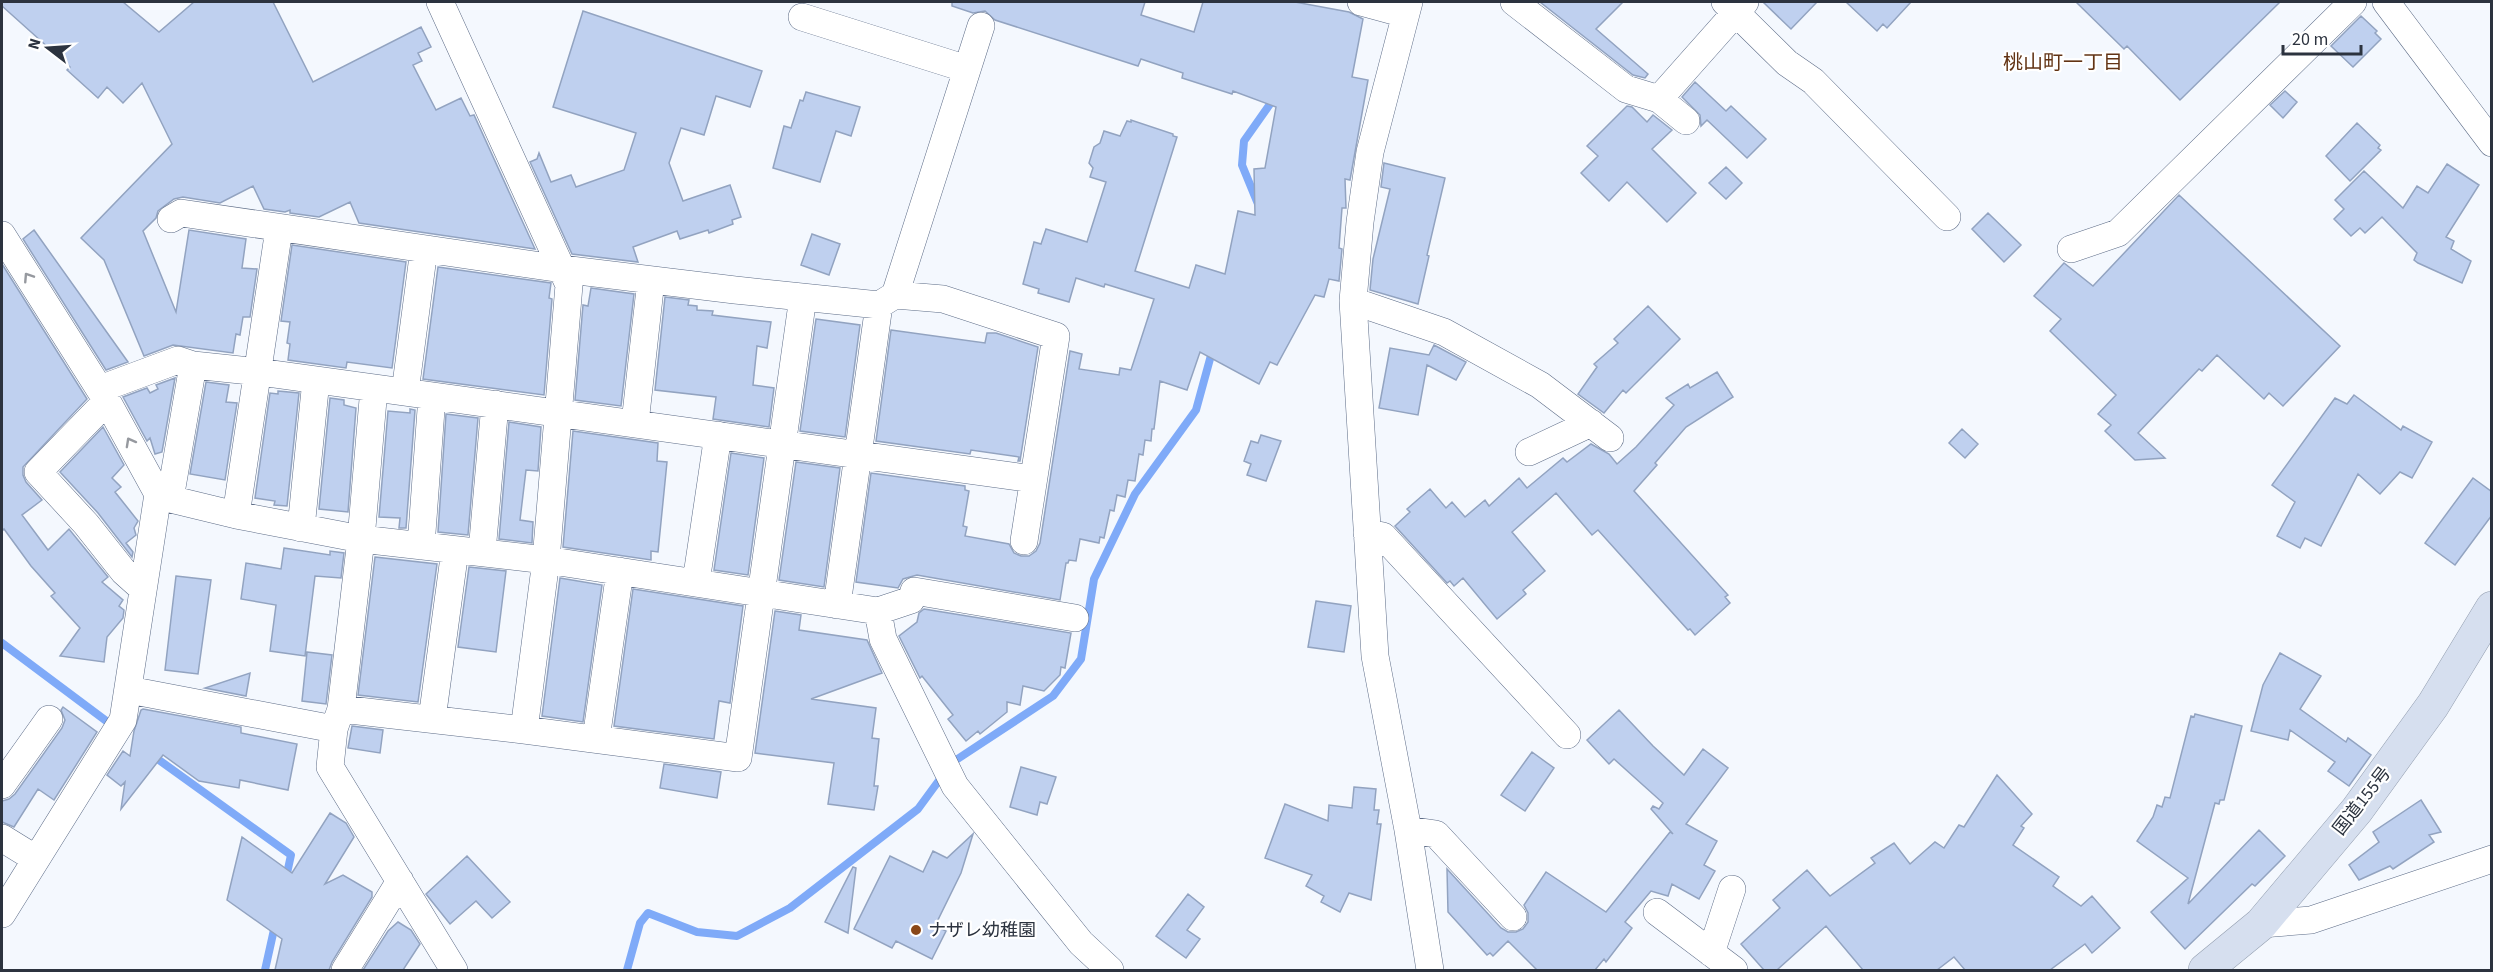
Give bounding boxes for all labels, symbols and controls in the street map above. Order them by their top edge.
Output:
north arrow [18,18,78,78]
scale bar [2283,18,2361,56]
text: 20 m [2292,27,2328,52]
text: N [23,36,47,52]
district label: 桃山町一丁目 [2003,49,2123,77]
one-way arrow [24,272,35,283]
one-way arrow [126,438,137,449]
street label: 国道155号 [2327,761,2397,841]
place label: ナザレ幼稚園 [928,918,1036,943]
marker: ナザレ幼稚園 [909,923,923,937]

